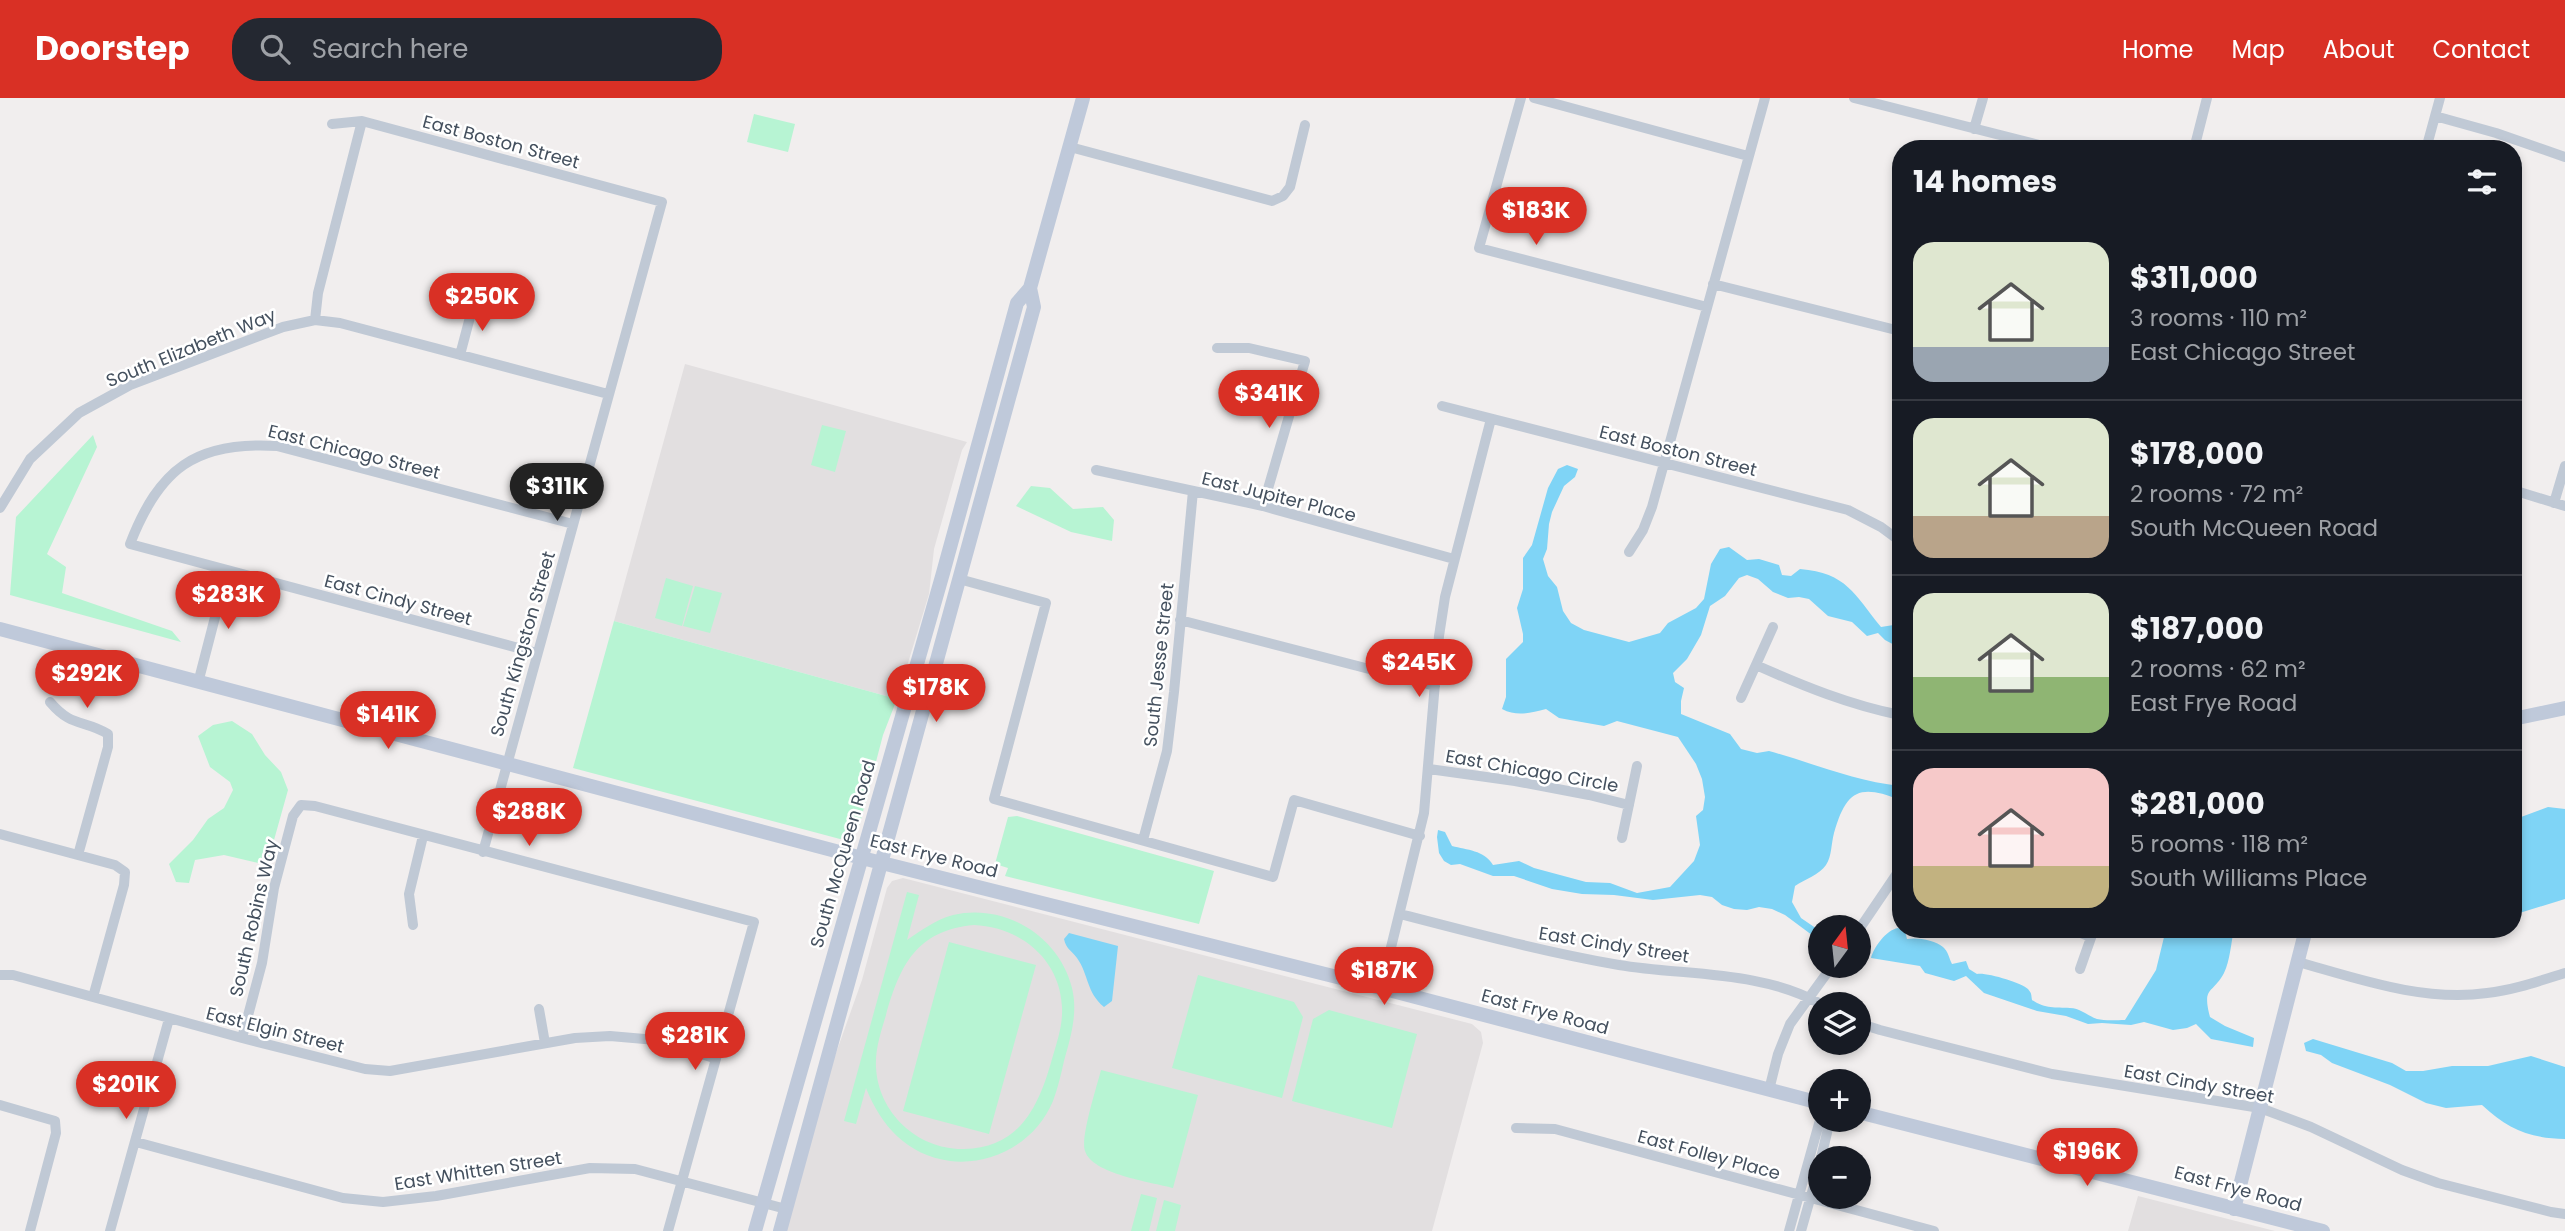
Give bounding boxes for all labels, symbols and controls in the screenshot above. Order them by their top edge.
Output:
search box [232,18,722,81]
text: Doorstep [35,25,190,72]
icon: search [256,30,294,68]
text: Search here [312,31,468,67]
text: Home [2122,33,2194,66]
text: Map [2232,33,2285,66]
text: About [2323,33,2394,66]
text: Contact [2432,33,2530,66]
street label: East Boston Street [420,109,582,174]
text: 14 homes [1913,160,2057,203]
icon: filters [2463,163,2501,201]
pin: $183K [1487,188,1585,247]
text: $183K [1502,194,1570,226]
text: $311,000 [2130,256,2258,299]
icon: home [1969,270,2053,354]
pin: $250K [433,274,531,333]
text: $250K [445,280,519,312]
street label: South Elizabeth Way [102,302,279,393]
text: 3 rooms · 110 m² [2130,302,2307,334]
text: East Chicago Street [2130,336,2355,368]
pin: $341K [1220,370,1318,430]
text: $341K [1234,377,1304,409]
street label: East Chicago Street [266,418,443,485]
street label: East Boston Street [1597,419,1759,482]
text: $178,000 [2130,432,2264,475]
icon: home [1969,446,2053,530]
pin: $311K [508,464,606,523]
street label: East Jupiter Place [1199,465,1359,528]
text: $311K [526,470,588,502]
text: 2 rooms · 72 m² [2130,478,2303,510]
text: South McQueen Road [2130,512,2378,544]
street label: South Kingston Street [484,548,561,740]
street label: East Cindy Street [322,568,475,631]
pin: $283K [179,572,277,631]
text: $283K [191,578,265,610]
street label: South Jesse Street [1137,582,1180,748]
text: $187,000 [2130,607,2264,650]
icon: home [1969,621,2053,705]
pin: $245K [1370,640,1468,699]
text: $245K [1382,646,1456,678]
pin: $292K [38,650,136,710]
text: 2 rooms · 62 m² [2130,653,2306,685]
text: $292K [51,657,123,689]
pin: $178K [887,664,985,724]
text: $178K [902,671,970,703]
text: East Frye Road [2130,687,2297,719]
pin: $141K [339,692,437,751]
text: $141K [356,698,420,730]
street label: East Chicago Circle [1444,743,1620,798]
street label: South McQueen Road [804,757,881,951]
text: $281,000 [2130,782,2265,825]
pin: $288K [480,788,578,848]
text: $288K [492,795,566,827]
icon: home [1969,796,2053,880]
street label: East Frye Road [868,828,1001,883]
text: 5 rooms · 118 m² [2130,828,2308,860]
street label: South Robins Way [223,837,284,999]
text: South Williams Place [2130,862,2367,894]
north arrow [1808,915,1871,978]
map controls [1808,915,1871,1209]
street label: East Cindy Street [1537,920,1691,969]
pin: $187K [1335,948,1433,1007]
text: $187K [1350,954,1418,986]
street label: East Frye Road [1479,983,1612,1041]
button: layers [1808,992,1871,1055]
street label: East Elgin Street [203,1000,347,1059]
pin: $281K [646,1012,744,1072]
text: $281K [661,1019,729,1051]
street label: East Cindy Street [2122,1058,2276,1109]
pin: $201K [77,1062,175,1121]
text: $201K [92,1068,160,1100]
button: + [1808,1069,1871,1132]
street label: East Folley Place [1635,1123,1783,1186]
pin: $196K [2038,1128,2136,1188]
text: $196K [2053,1135,2121,1167]
street label: East Whitten Street [393,1145,563,1196]
button: − [1808,1146,1871,1209]
street label: East Frye Road [2172,1160,2305,1218]

